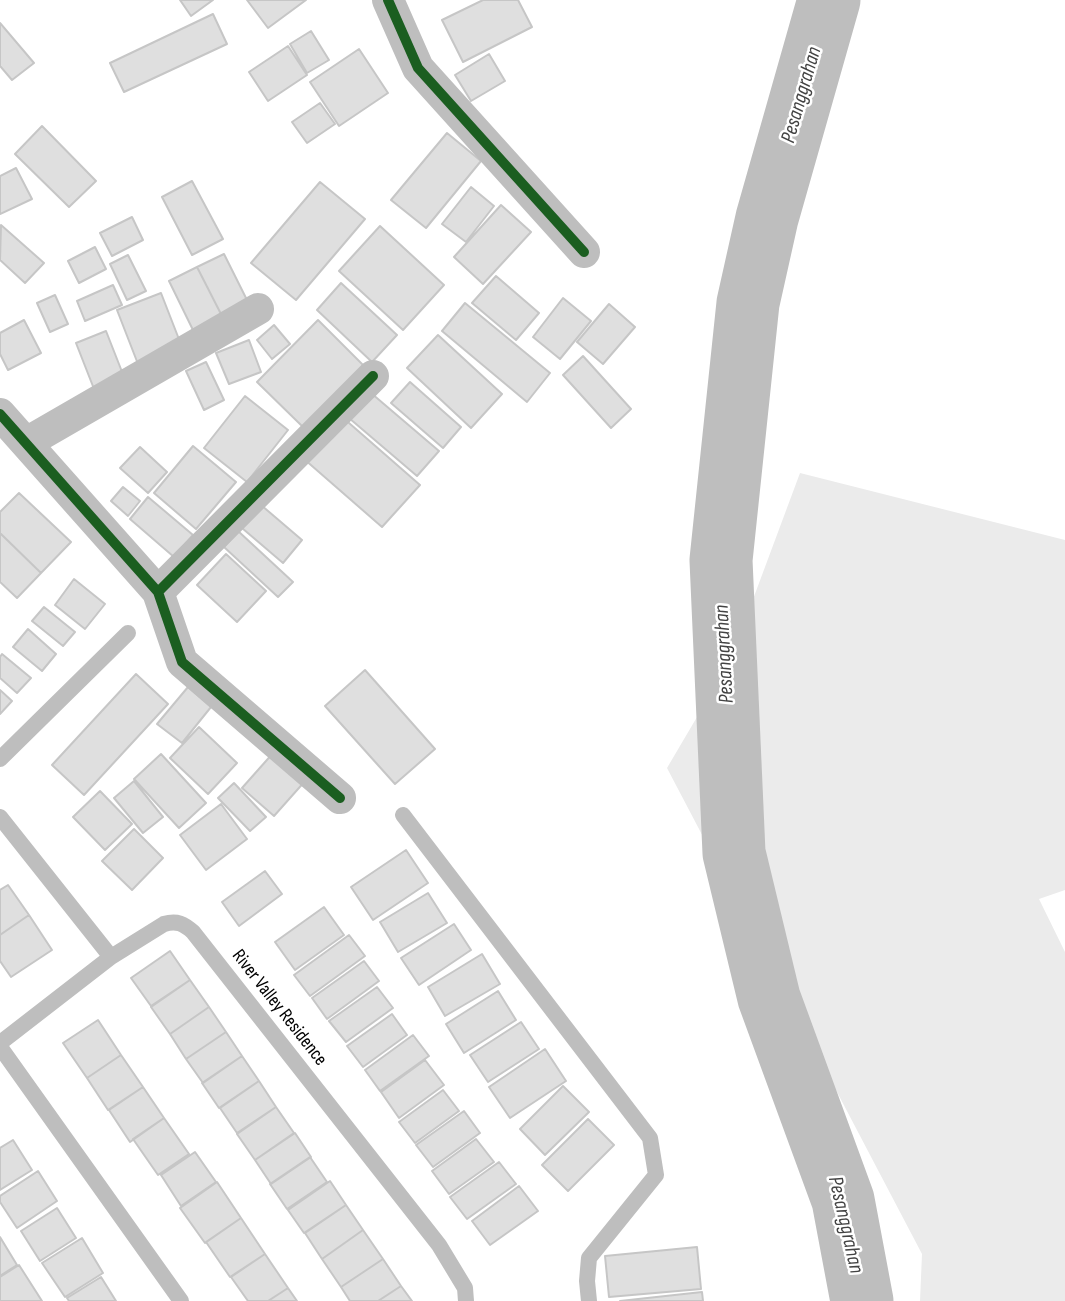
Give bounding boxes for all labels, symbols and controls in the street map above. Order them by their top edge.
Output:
water label: Pesanggrahan [776,44,828,146]
water label: Pesanggrahan [710,604,740,704]
street label: River Valley Residence [227,945,331,1071]
water label: Pesanggrahan [822,1174,868,1276]

